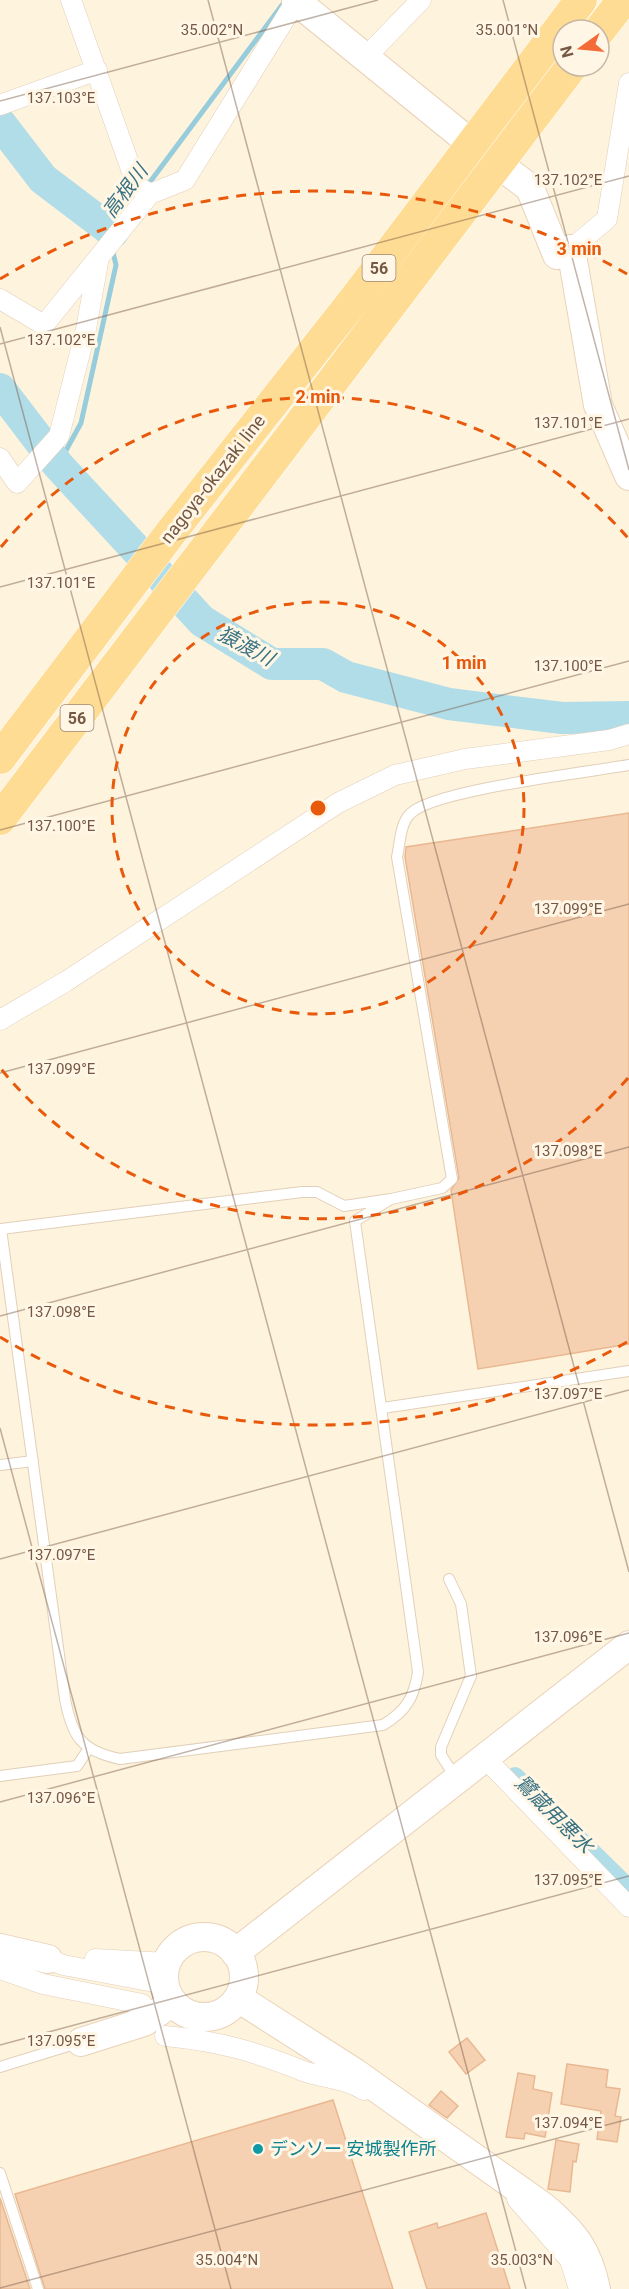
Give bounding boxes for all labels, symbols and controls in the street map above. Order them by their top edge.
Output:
north arrow [551,18,611,78]
text: 35.002°N [181,21,243,39]
text: 35.001°N [476,21,538,39]
text: N [556,44,578,60]
text: 137.103°E [27,89,96,107]
water label: 高根川 [97,158,154,222]
text: 137.102°E [534,171,603,189]
text: 3 min [556,238,602,259]
road number: 56 [362,255,395,281]
text: 137.102°E [27,331,96,349]
text: 2 min [295,386,341,407]
street label: nagoya-okazaki line [156,410,269,547]
text: 137.101°E [534,414,603,432]
text: 137.101°E [27,574,96,592]
water label: 猿渡川 [214,621,280,672]
text: 1 min [441,652,487,673]
text: 137.100°E [534,657,603,675]
road number: 56 [60,705,94,731]
centre of rings [308,798,328,818]
text: 137.100°E [27,817,96,835]
text: 137.099°E [534,900,603,918]
text: 137.099°E [27,1060,96,1078]
text: 137.098°E [534,1142,603,1160]
text: 137.098°E [27,1303,96,1321]
text: 137.097°E [534,1385,603,1403]
text: 137.097°E [27,1546,96,1564]
text: 137.096°E [534,1628,603,1646]
water label: 鷺蔵用悪水 [510,1770,599,1859]
text: 137.096°E [27,1789,96,1807]
text: 137.095°E [534,1871,603,1889]
text: 137.095°E [27,2032,96,2050]
text: 137.094°E [534,2114,603,2132]
place label: デンソー 安城製作所 [270,2138,436,2159]
marker: デンソー 安城製作所 [251,2142,265,2156]
text: 35.004°N [196,2251,258,2269]
text: 35.003°N [491,2251,553,2269]

